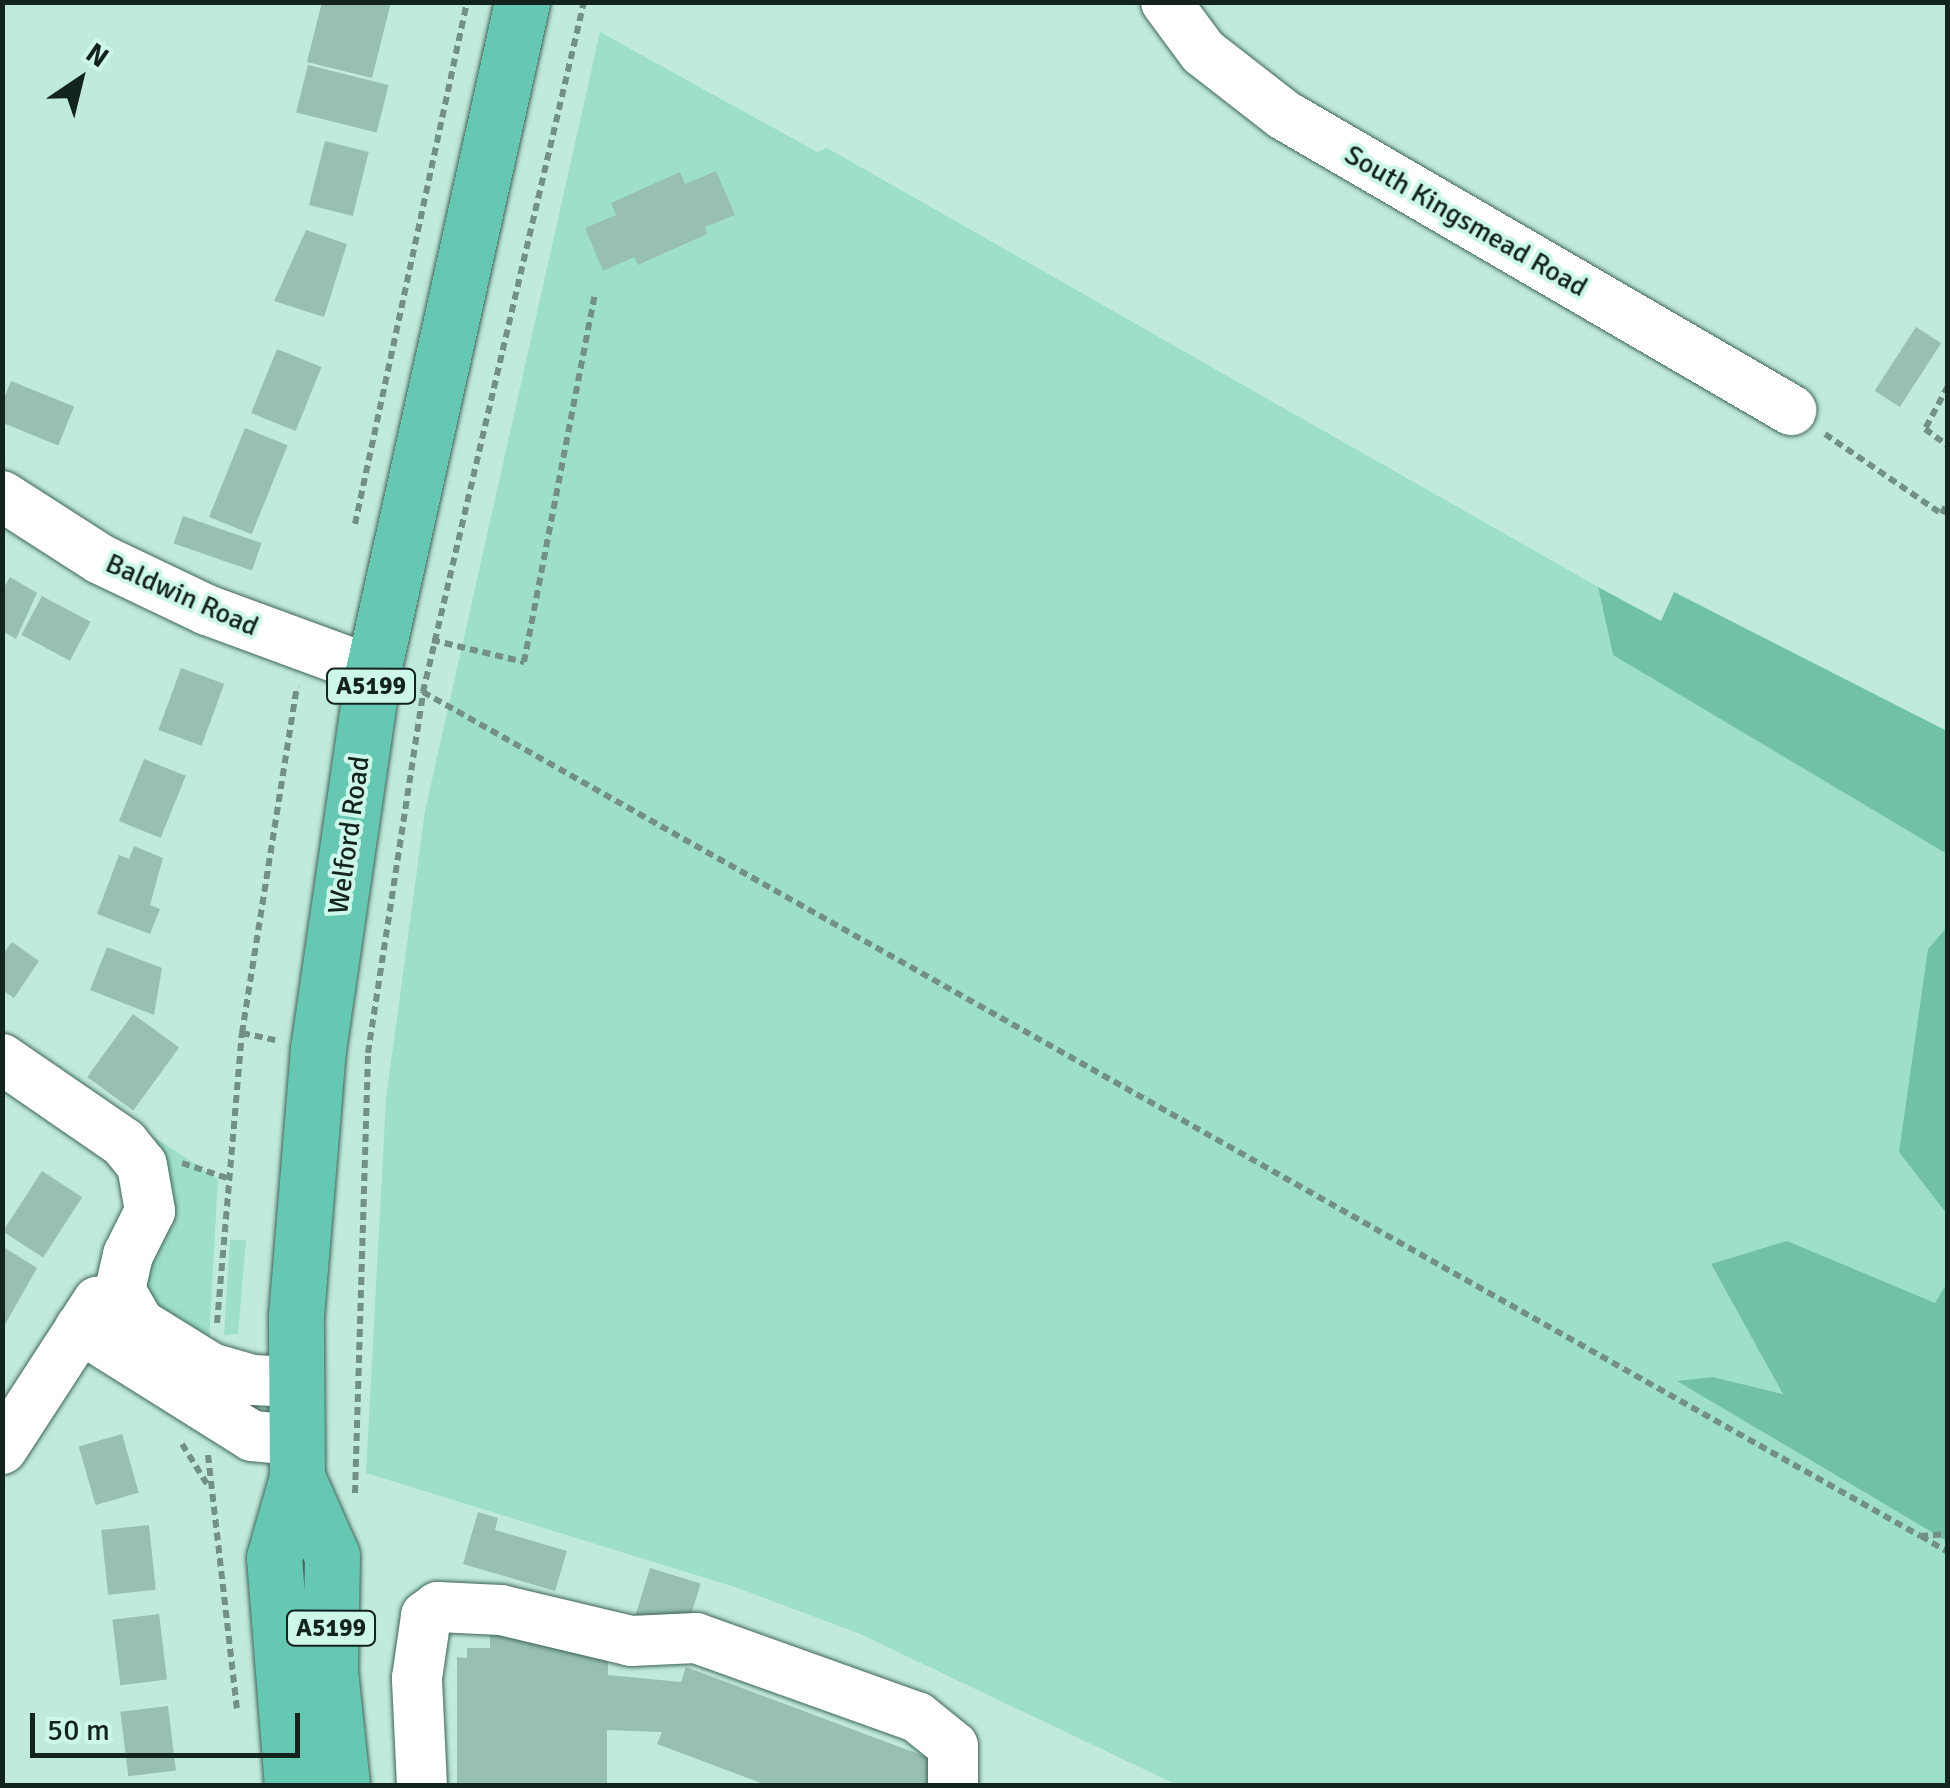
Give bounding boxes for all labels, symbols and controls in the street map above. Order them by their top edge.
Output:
north arrow [30,30,130,130]
text: N [79,36,115,75]
street label: South Kingsmead Road [1339,138,1593,304]
street label: Baldwin Road [100,546,264,644]
road number: A5199 [326,666,416,706]
street label: Welford Road [321,754,377,916]
road number: A5199 [286,1608,376,1648]
scale bar [35,1693,305,1755]
text: 50 m [47,1712,110,1749]

